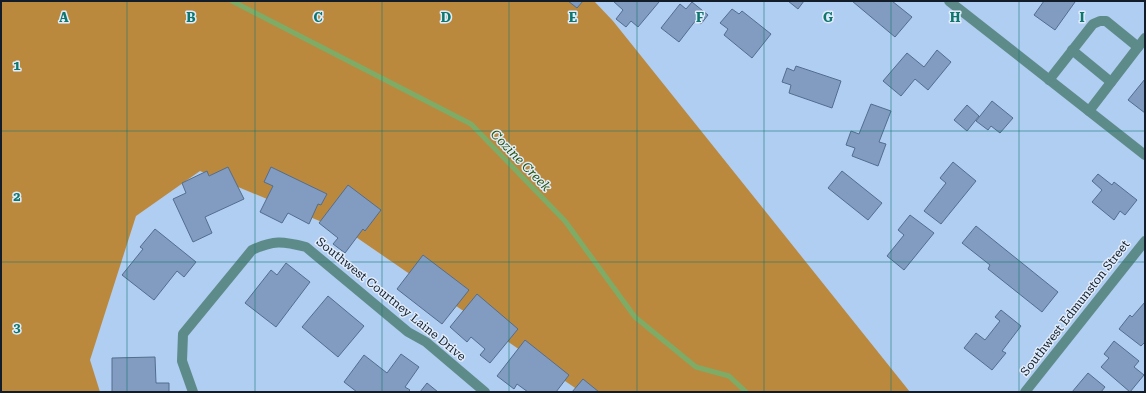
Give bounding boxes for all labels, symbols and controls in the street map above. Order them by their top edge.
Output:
text: A [59,10,69,25]
text: B [186,10,196,25]
text: C [313,10,323,25]
text: D [441,10,451,25]
text: E [569,10,577,25]
text: F [696,10,704,25]
text: G [823,10,833,25]
text: H [950,10,961,25]
text: I [1079,10,1085,25]
text: 1 [13,58,21,73]
water label: Cozine Creek [488,127,554,195]
text: 2 [13,189,21,204]
street label: Southwest Courtney Laine Drive [313,234,469,364]
street label: Southwest Edmunston Street [1018,237,1133,379]
text: 3 [13,320,21,335]

